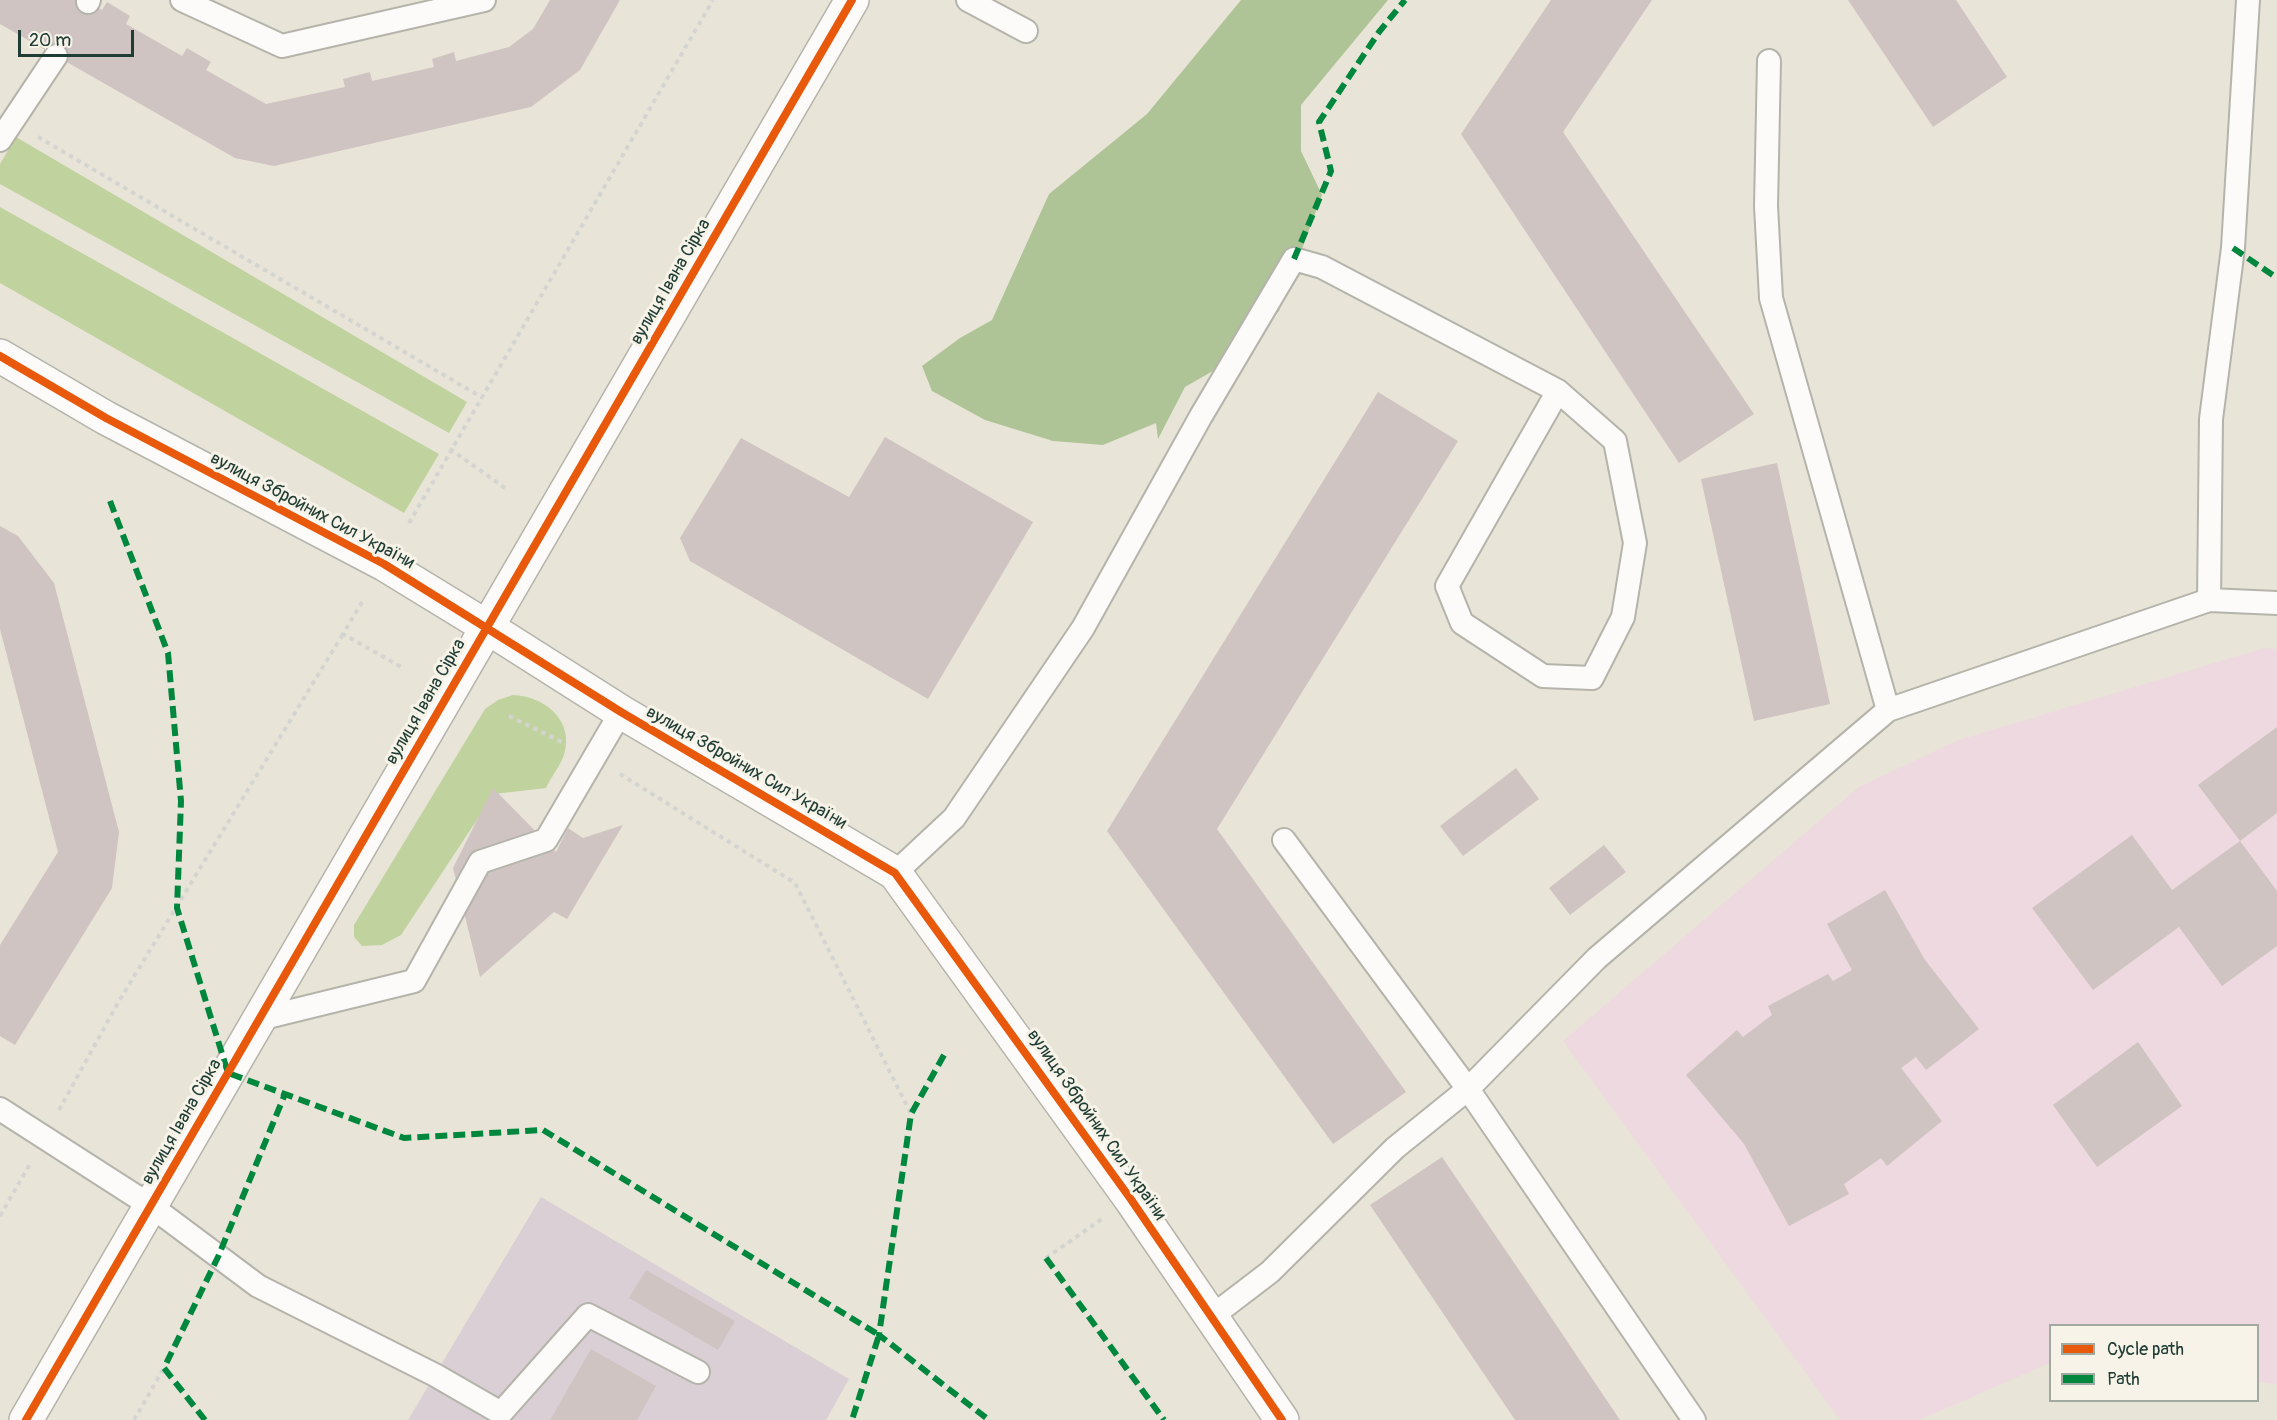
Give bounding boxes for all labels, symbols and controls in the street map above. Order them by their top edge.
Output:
scale bar [21,18,136,56]
text: 20 m [29,29,71,52]
street label: вулиця Івана Сірка [626,215,716,349]
street label: вулиця Збройних Сил України [206,448,418,574]
street label: вулиця Івана Сірка [381,635,471,769]
street label: вулиця Збройних Сил України [642,702,850,834]
street label: вулиця Збройних Сил України [1022,1025,1170,1225]
street label: вулиця Івана Сірка [137,1055,227,1189]
legend [2049,1324,2259,1402]
text: Cycle path [2107,1338,2184,1361]
text: Path [2107,1368,2140,1391]

